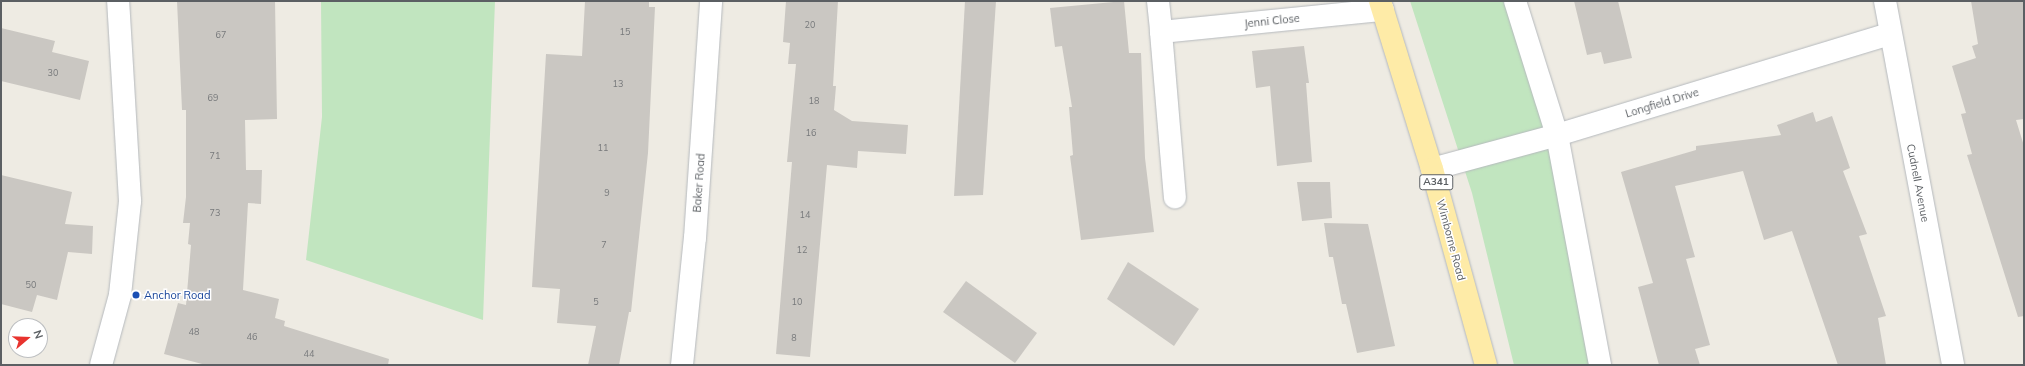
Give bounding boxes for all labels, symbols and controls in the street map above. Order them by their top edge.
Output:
street label: Jenni Close [1244,12,1300,30]
house number: 20 [805,20,815,30]
house number: 15 [620,27,630,37]
house number: 67 [216,30,226,40]
house number: 30 [48,68,58,78]
house number: 13 [613,79,623,89]
street label: Longfield Drive [1624,86,1700,120]
house number: 69 [208,93,218,103]
house number: 18 [809,96,819,106]
house number: 16 [806,128,816,138]
house number: 11 [598,143,608,153]
street label: Cudnell Avenue [1904,143,1932,223]
house number: 71 [210,151,220,161]
street label: Baker Road [690,153,708,213]
road number: A341 [1419,174,1453,190]
house number: 9 [604,188,610,198]
street label: Wimborne Road [1434,198,1468,282]
house number: 73 [210,208,220,218]
house number: 14 [800,210,810,220]
house number: 7 [601,240,607,250]
house number: 12 [797,245,807,255]
house number: 50 [26,280,36,290]
place label: Anchor Road [144,288,211,302]
marker: Anchor Road [131,290,141,300]
house number: 5 [593,297,599,307]
house number: 10 [792,297,802,307]
north arrow [8,318,48,358]
house number: 48 [189,327,199,337]
text: N [30,328,46,341]
house number: 46 [247,332,257,342]
house number: 8 [791,333,797,343]
house number: 44 [304,349,314,359]

